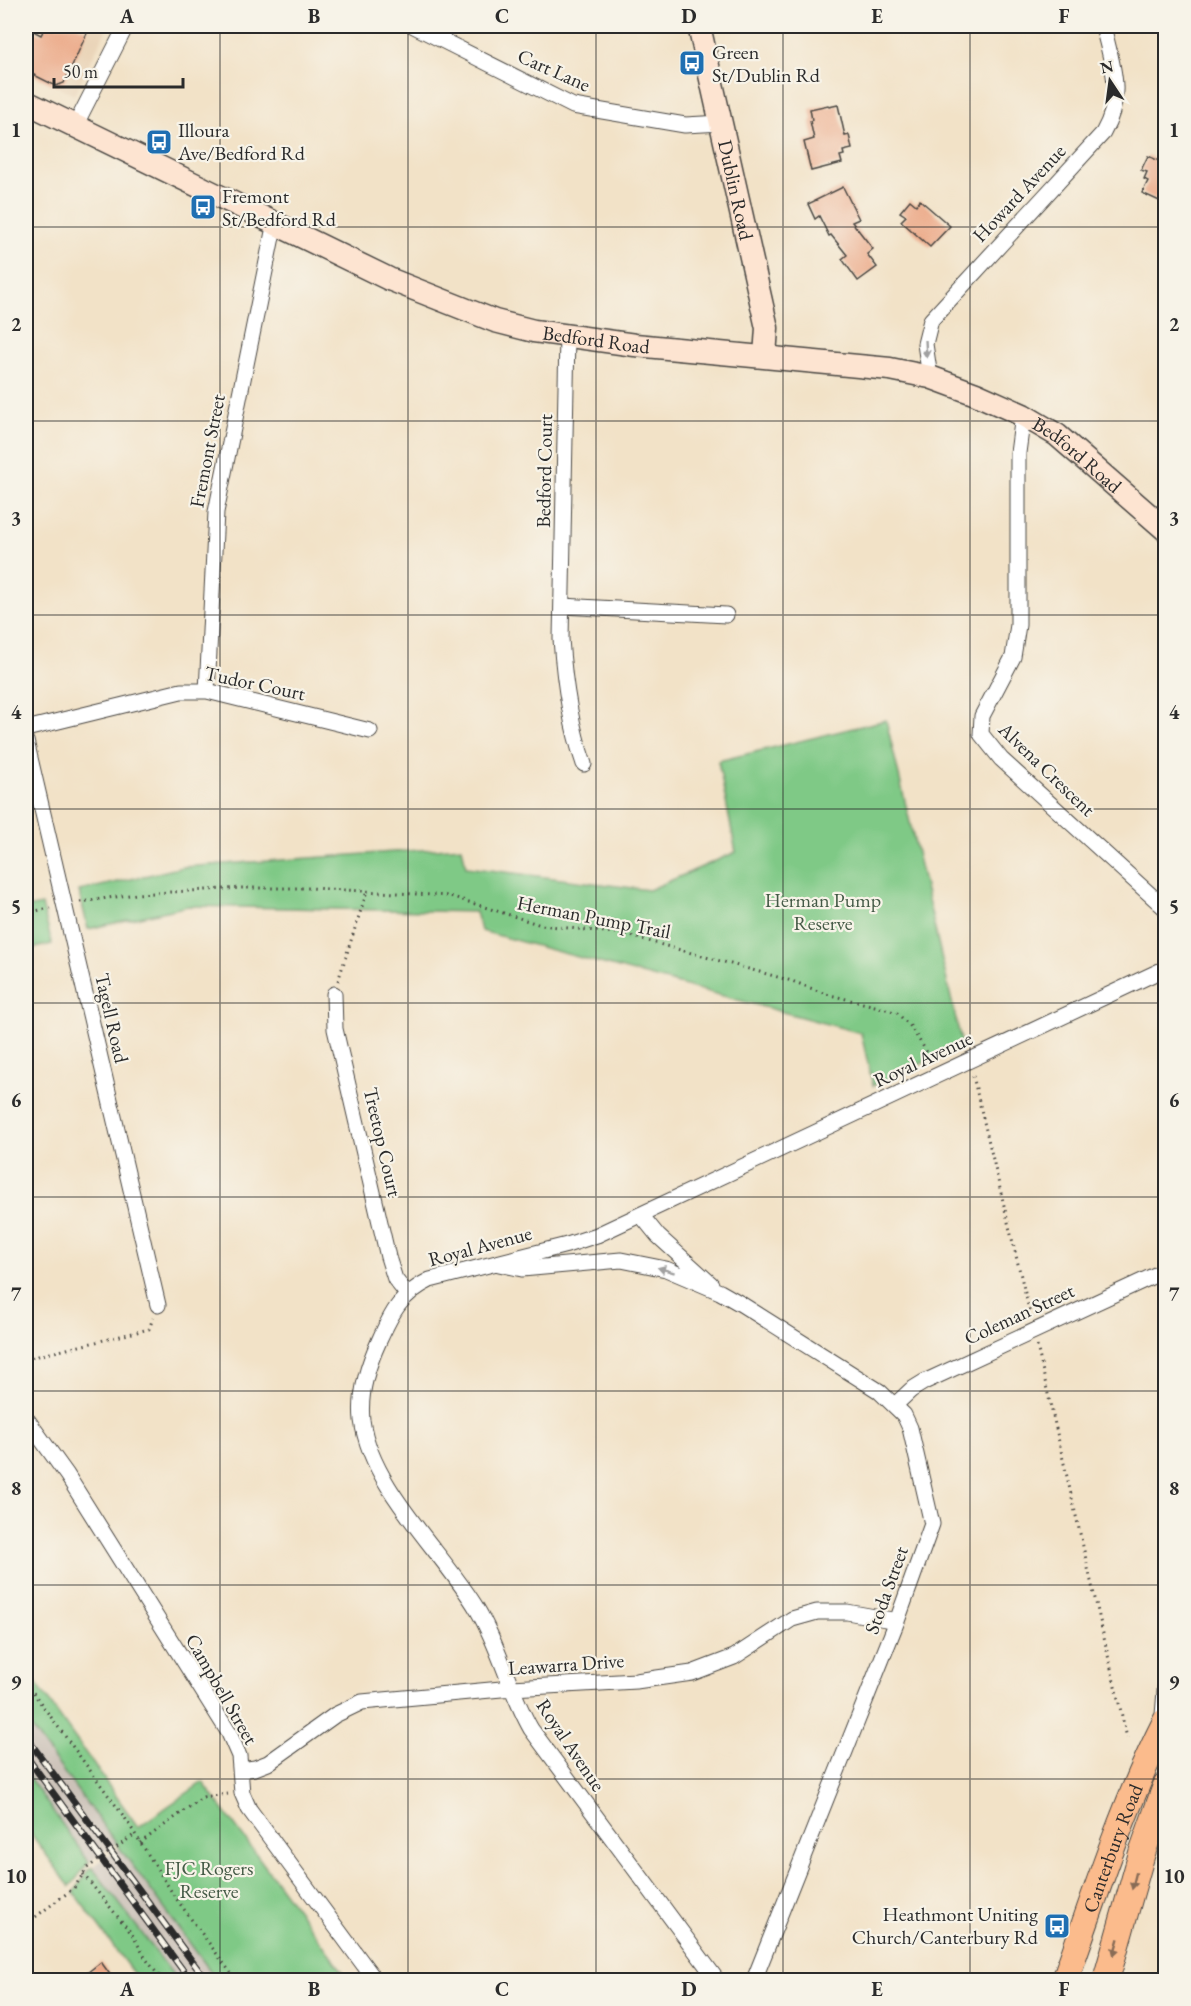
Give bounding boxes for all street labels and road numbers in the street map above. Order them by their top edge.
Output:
street label: Cart Lane [513,42,595,98]
street label: Dublin Road [712,137,760,243]
street label: Howard Avenue [967,138,1071,248]
street label: Bedford Road [541,319,652,359]
street label: Fremont Street [183,391,231,510]
street label: Bedford Road [1028,411,1128,499]
street label: Bedford Court [530,413,558,528]
street label: Tudor Court [202,660,308,706]
street label: Alvena Crescent [992,716,1101,822]
street label: Herman Pump Trail [515,889,673,945]
street label: Tagell Road [89,971,135,1066]
street label: Royal Avenue [869,1025,977,1093]
street label: Treetop Court [358,1085,408,1200]
street label: Royal Avenue [425,1220,535,1272]
street label: Coleman Street [960,1277,1079,1351]
street label: Stoda Street [858,1542,914,1637]
street label: Campbell Street [180,1629,265,1750]
street label: Leawarra Drive [507,1647,625,1681]
street label: Royal Avenue [530,1694,612,1796]
street label: Canterbury Road [1077,1779,1149,1916]

